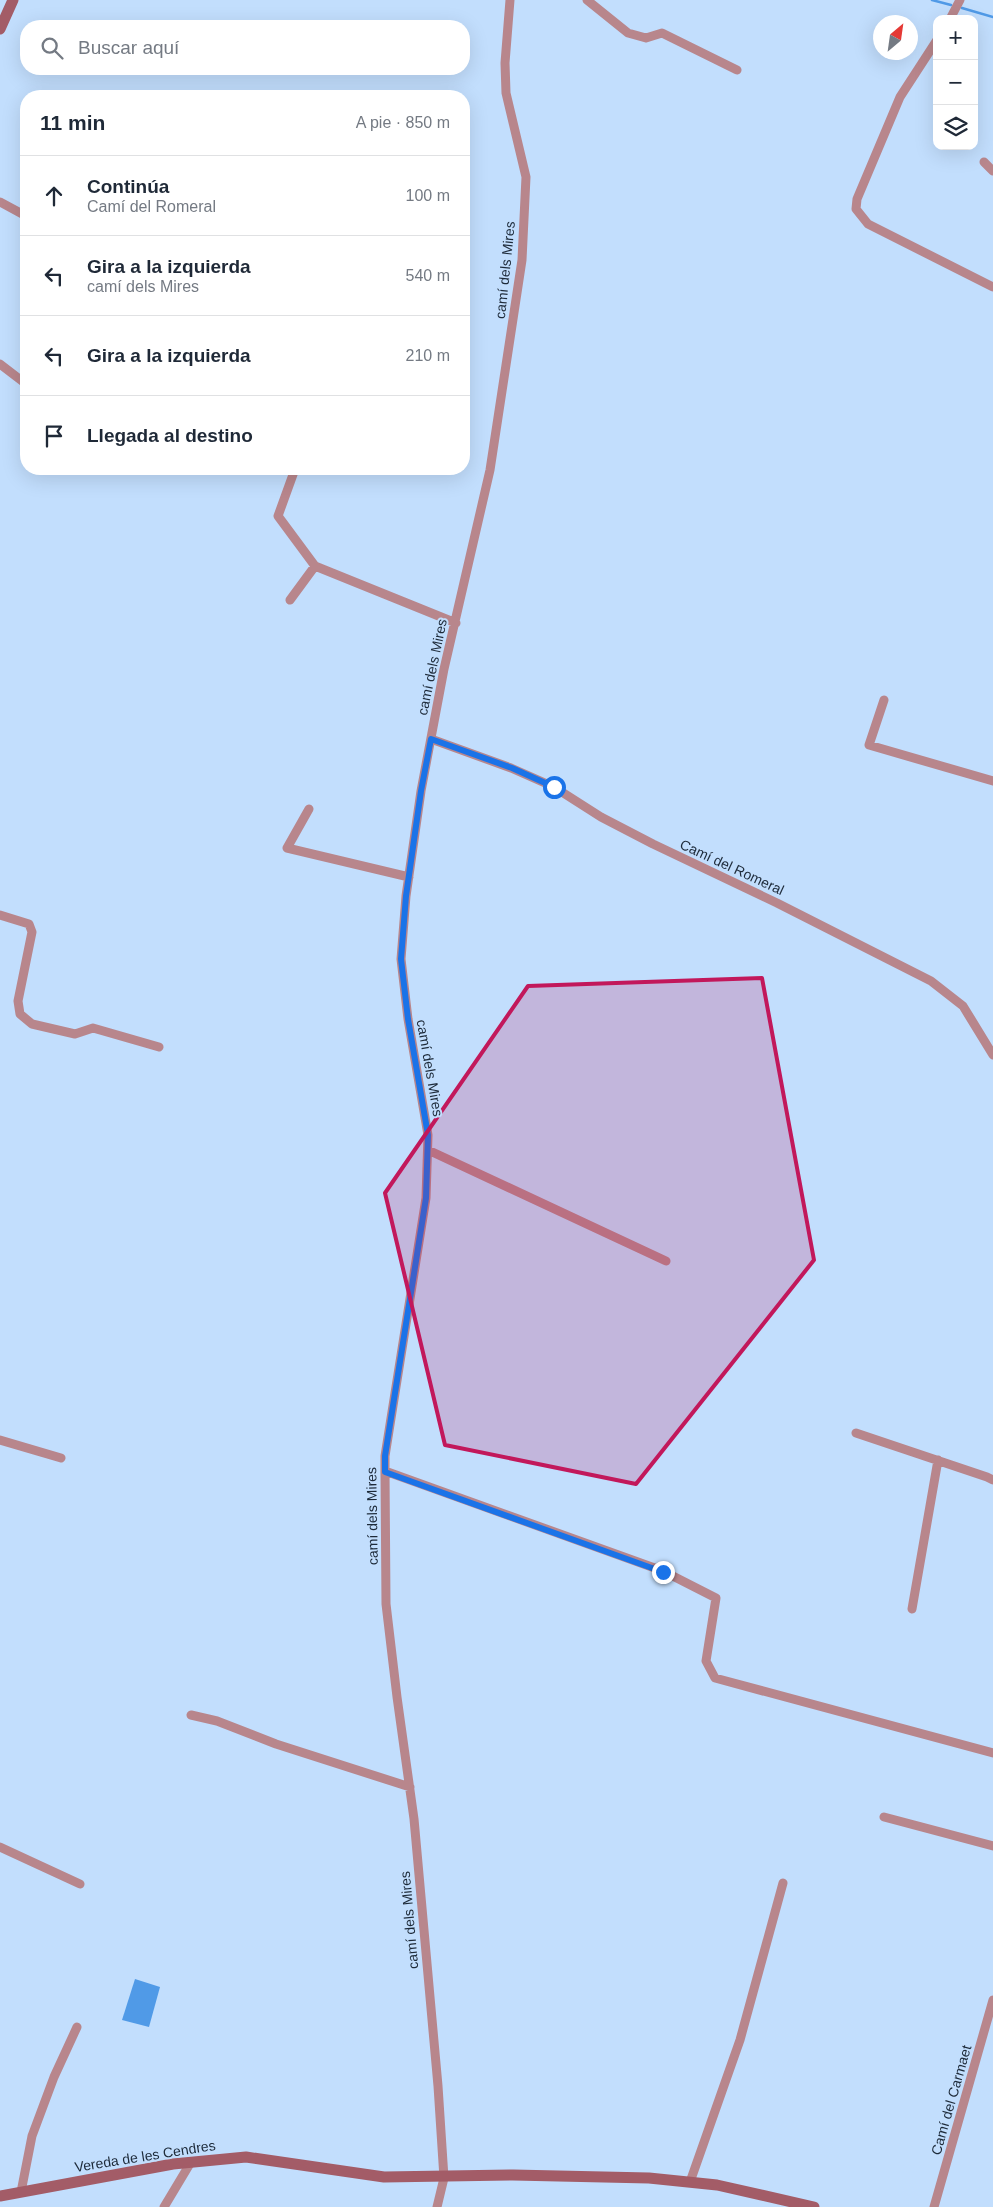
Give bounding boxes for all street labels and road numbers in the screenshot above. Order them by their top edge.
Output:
street label: camí dels Mires [492,220,518,320]
street label: camí dels Mires [414,617,450,717]
street label: Camí del Romeral [677,836,787,898]
street label: camí dels Mires [414,1018,446,1118]
street label: camí dels Mires [363,1467,381,1565]
street label: camí dels Mires [397,1870,421,1970]
street label: Camí del Carmaet [928,2043,974,2157]
street label: Vereda de les Cendres [73,2137,217,2175]

